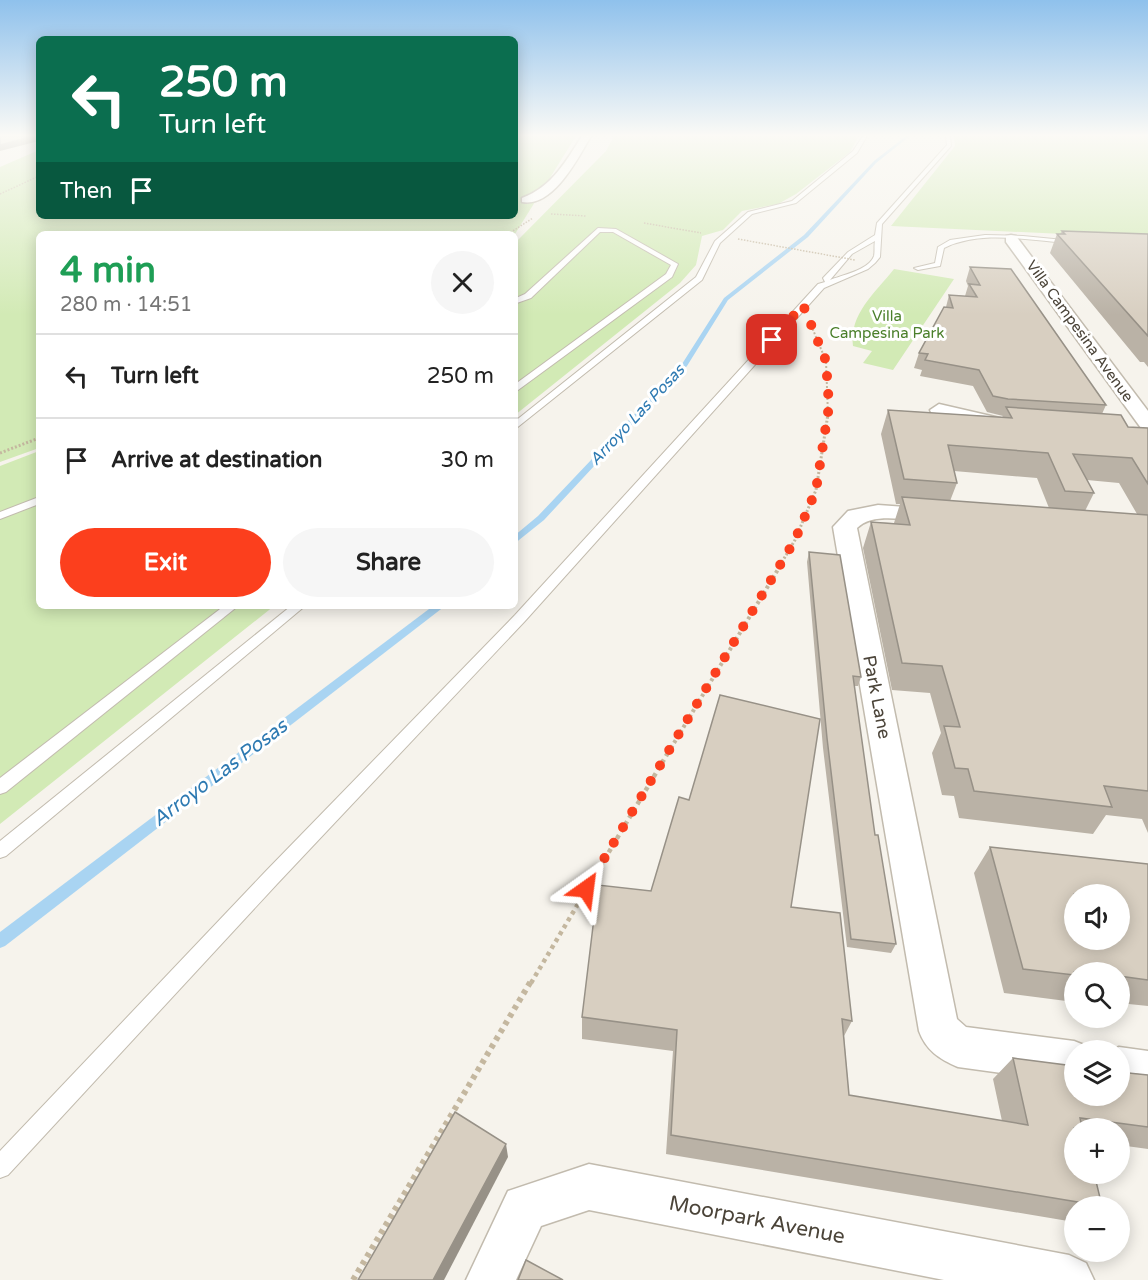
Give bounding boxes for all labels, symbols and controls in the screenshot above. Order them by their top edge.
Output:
text: 250 m [159,57,288,108]
icon: left [60,60,138,138]
text: Turn left [159,108,266,141]
icon: arrive [125,174,158,207]
text: Then [60,178,113,204]
text: 4 min [60,249,156,292]
button: close [431,251,494,314]
street label: Villa Campesina Avenue [1023,257,1137,405]
text: 280 m · 14:51 [60,293,192,317]
park label: Villa Campesina Park [829,307,945,342]
pin [746,314,797,365]
icon: arrive [755,323,788,356]
water label: Arroyo Las Posas [585,359,690,470]
icon: left [60,360,93,393]
text: Turn left [111,363,199,389]
text: 250 m [427,363,494,389]
icon: arrive [60,444,93,477]
text: Arrive at destination [111,447,322,473]
text: 30 m [440,447,494,473]
button: Exit [60,528,271,597]
button: Share [283,528,494,597]
street label: Park Lane [858,653,896,741]
water label: Arroyo Las Posas [148,713,293,832]
position arrow [554,857,618,921]
map controls [1064,884,1130,1262]
button: sound [1064,884,1130,950]
button: search [1064,962,1130,1028]
button: layers [1064,1040,1130,1106]
button: + [1064,1118,1130,1184]
street label: Moorpark Avenue [667,1191,847,1249]
button: − [1064,1196,1130,1262]

